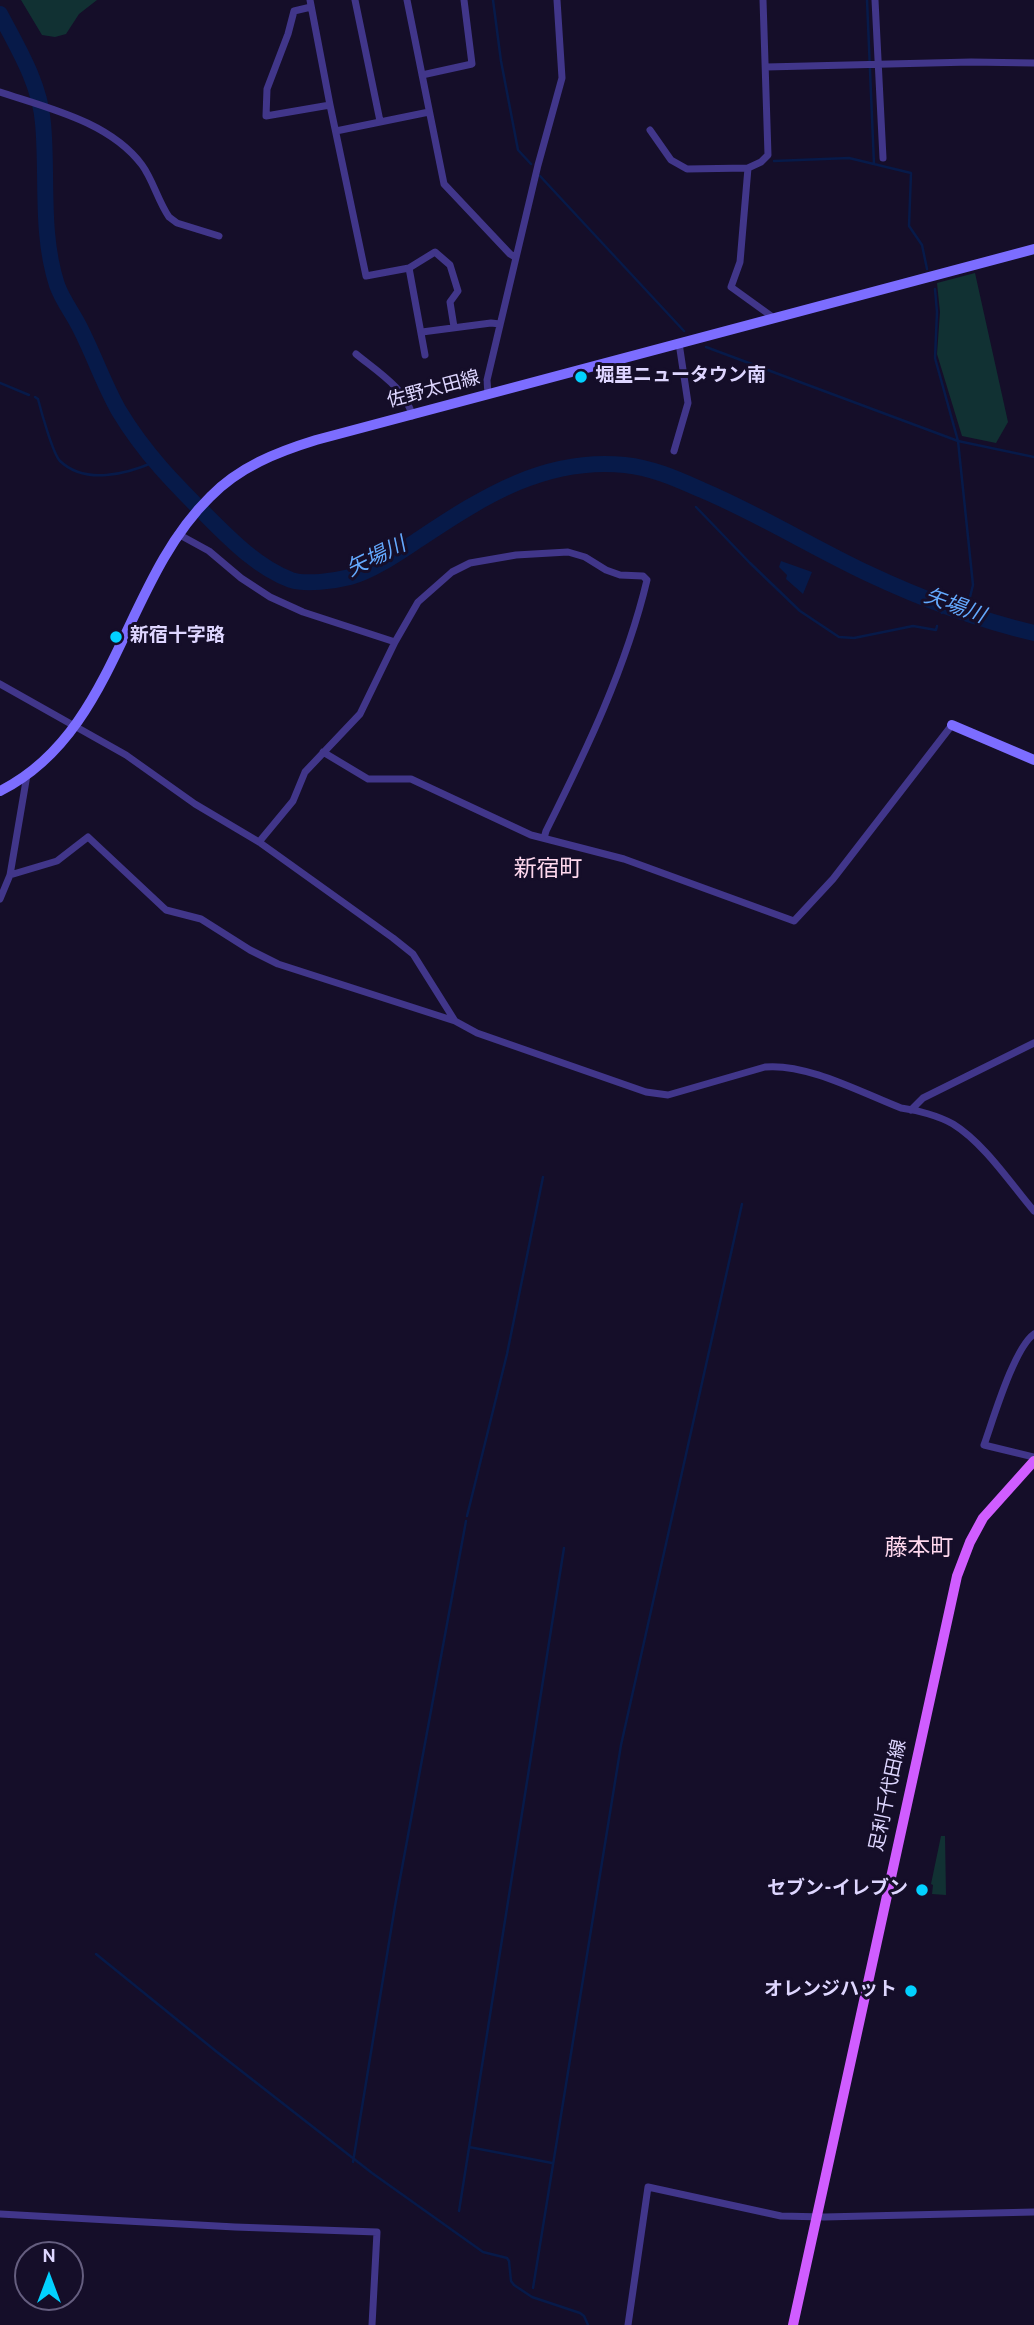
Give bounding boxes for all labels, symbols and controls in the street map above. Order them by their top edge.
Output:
place label: 堀里ニュータウン南 [595,366,766,388]
street label: 佐野太田線 [385,368,483,414]
marker: 堀里ニュータウン南 [573,369,589,385]
water label: 矢場川 [343,534,411,584]
water label: 矢場川 [920,585,988,631]
place label: 新宿十字路 [130,626,225,648]
marker: 新宿十字路 [108,629,124,645]
district label: 新宿町 [514,857,582,885]
district label: 藤本町 [885,1536,953,1564]
street label: 足利千代田線 [867,1738,913,1854]
place label: セブン-イレブン [767,1879,908,1901]
marker: セブン-イレブン [914,1882,930,1898]
place label: オレンジハット [764,1980,897,2002]
marker: オレンジハット [903,1983,919,1999]
north arrow [14,2241,84,2311]
text: N [42,2245,56,2269]

